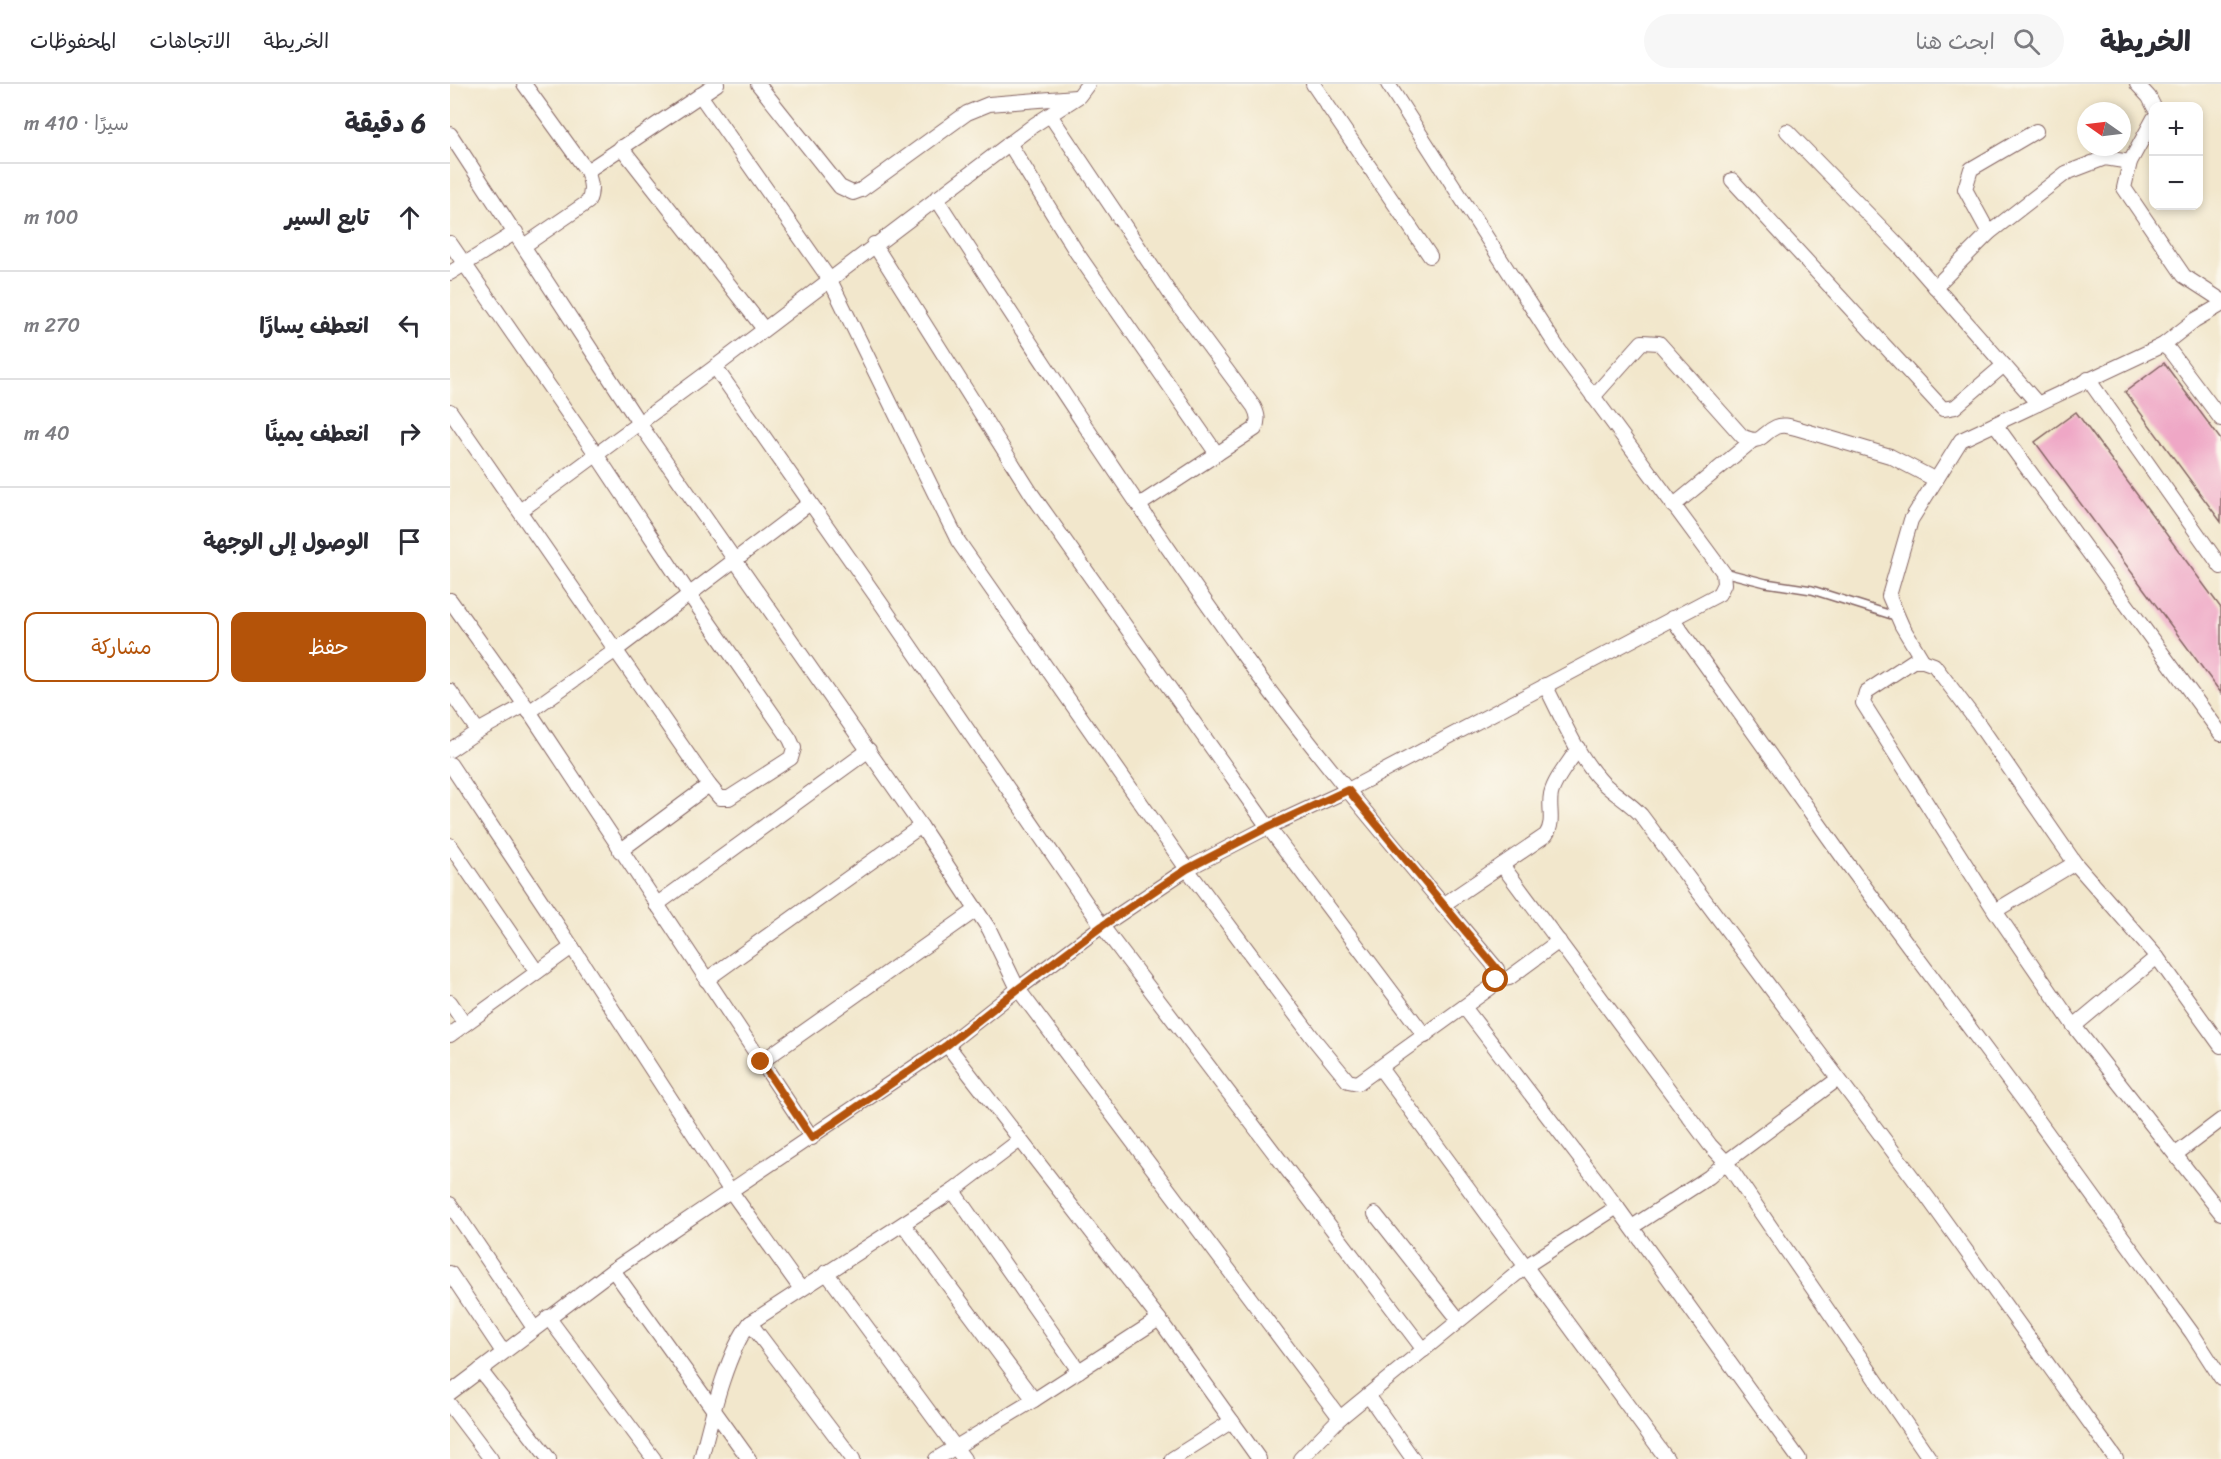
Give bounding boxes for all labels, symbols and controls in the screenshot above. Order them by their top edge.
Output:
search box [1644,14,2064,68]
text: الخريطة [2100,17,2191,66]
text: المحفوظات [30,22,116,60]
text: الاتجاهات [149,22,231,60]
text: الخريطة [264,22,329,60]
text: ابحث هنا [1916,22,1995,61]
icon: search [2010,25,2043,58]
text: 6 دقيقة [344,100,426,146]
north arrow [2077,102,2131,156]
map controls [2149,102,2203,210]
button: + [2149,102,2203,156]
text: سيرًا · 410 m [24,106,129,141]
button: − [2149,156,2203,210]
text: تابع السير [285,198,369,237]
text: 100 m [24,200,78,235]
icon: ahead [393,201,426,234]
text: انعطف يسارًا [259,306,369,345]
text: 270 m [24,308,80,343]
icon: left [393,309,426,342]
text: انعطف يمينًا [265,414,369,453]
text: 40 m [24,416,70,451]
icon: right [393,417,426,450]
text: الوصول إلى الوجهة [203,522,369,561]
icon: arrive [393,525,426,558]
button: مشاركة [24,612,219,682]
button: حفظ [231,612,426,682]
route start [1482,966,1508,992]
route end [747,1048,773,1074]

